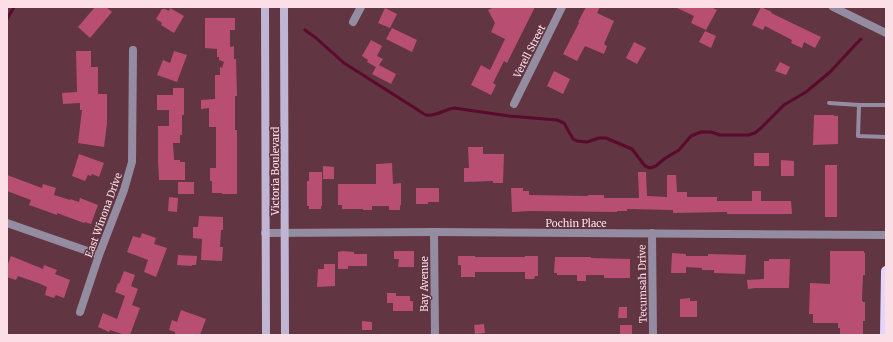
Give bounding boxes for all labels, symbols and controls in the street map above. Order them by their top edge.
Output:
street label: Verell Street [510,22,548,81]
street label: Victoria Boulevard [269,127,282,216]
street label: East Winona Drive [82,171,125,259]
street label: Pochin Place [545,217,607,230]
street label: Tecumsah Drive [635,245,650,323]
street label: Bay Avenue [418,256,431,312]

